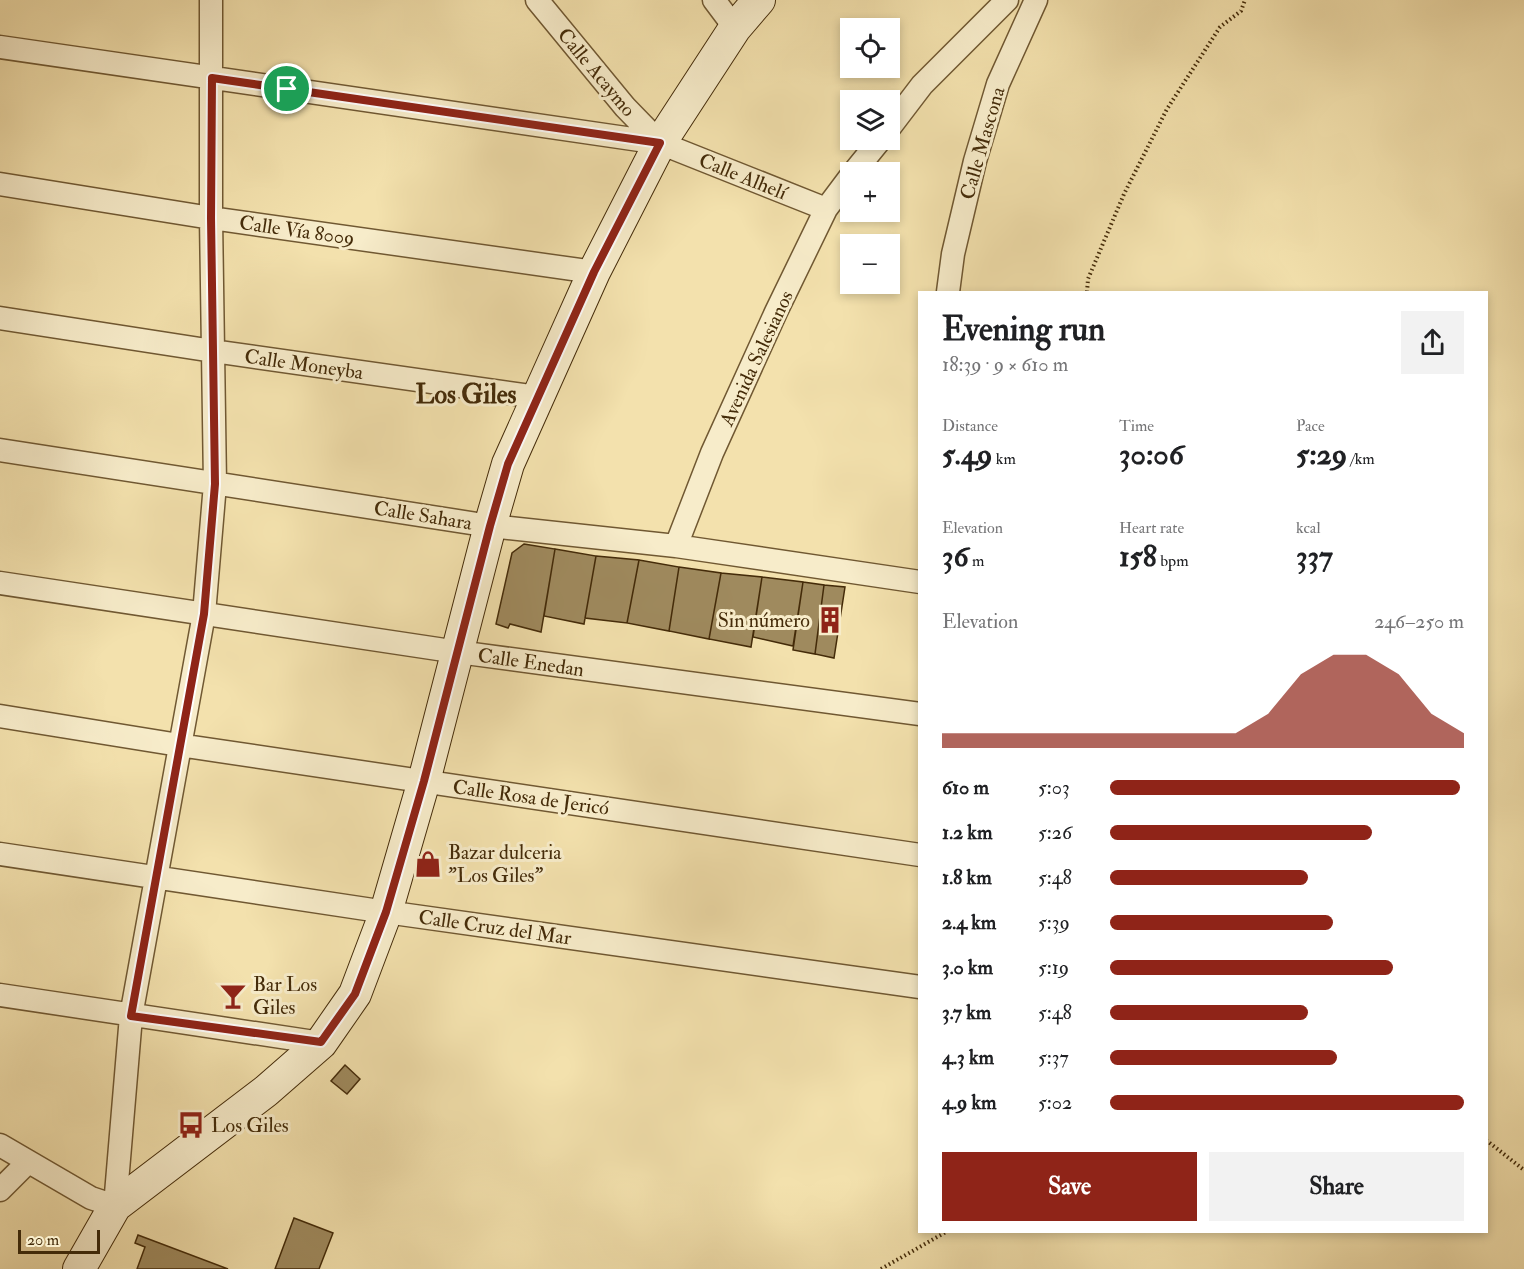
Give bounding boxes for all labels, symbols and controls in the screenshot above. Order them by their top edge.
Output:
map controls [840,18,900,294]
button: locate [840,18,900,78]
street label: Calle Acaymo [552,23,641,122]
pin [261,63,312,114]
icon: arrive [270,72,303,105]
street label: Calle Mascona [954,83,1011,202]
button: layers [840,90,900,150]
street label: Calle Alhelí [695,148,792,206]
button: + [840,162,900,222]
street label: Calle Vía 8009 [238,210,356,251]
button: − [840,234,900,294]
street label: Avenida Salesianos [714,286,799,431]
text: Evening run [942,309,1105,350]
button: share [1401,311,1464,374]
street label: Calle Moneyba [243,344,366,385]
text: 18:39 · 9 × 610 m [942,352,1068,377]
district label: Los Giles [416,379,517,411]
text: Distance [942,416,998,436]
text: Time [1119,416,1154,436]
text: Pace [1296,416,1325,436]
text: 5.49 [942,436,992,473]
text: 30:06 [1119,436,1184,473]
text: 5:29 [1296,436,1347,473]
text: km [992,449,1016,469]
text: /km [1347,449,1375,469]
street label: Calle Sahara [372,495,475,536]
text: Elevation [942,518,1003,538]
text: Heart rate [1119,518,1184,538]
text: kcal [1296,518,1321,538]
text: 36 [942,538,969,575]
text: 158 [1119,538,1157,575]
text: 337 [1296,538,1333,575]
text: m [969,551,984,571]
text: bpm [1157,551,1189,571]
building icon: Sin número [815,605,845,635]
place label: Sin número [718,608,810,633]
text: Elevation [942,609,1018,634]
text: 246–250 m [1374,609,1464,634]
street label: Calle Enedan [476,643,586,682]
street label: Calle Rosa de Jericó [451,774,611,821]
text: 610 m [942,775,989,800]
text: 5:03 [1038,775,1070,800]
text: 1.2 km [942,820,992,845]
text: 5:26 [1038,820,1072,845]
place label: Bazar dulceria "Los Giles" [448,840,562,888]
shop icon: Bazar dulceria "Los Giles" [413,849,443,879]
text: 1.8 km [942,865,992,890]
text: 5:48 [1038,865,1072,890]
street label: Calle Cruz del Mar [417,904,574,951]
text: 2.4 km [942,910,996,935]
text: 5:39 [1038,910,1070,935]
text: 3.0 km [942,955,993,980]
text: 5:19 [1038,955,1069,980]
place label: Bar Los Giles [253,972,317,1020]
bar icon: Bar Los Giles [218,981,248,1011]
text: 3.7 km [942,1000,991,1025]
text: 5:48 [1038,1000,1072,1025]
text: 4.3 km [942,1045,994,1070]
text: 5:37 [1038,1045,1069,1070]
text: 4.9 km [942,1090,997,1115]
text: 5:02 [1038,1090,1072,1115]
bus stop icon: Los Giles [176,1110,206,1140]
place label: Los Giles [211,1113,289,1138]
button: Save [942,1152,1197,1221]
button: Share [1209,1152,1464,1221]
scale bar [18,1227,100,1254]
text: 20 m [27,1230,59,1250]

